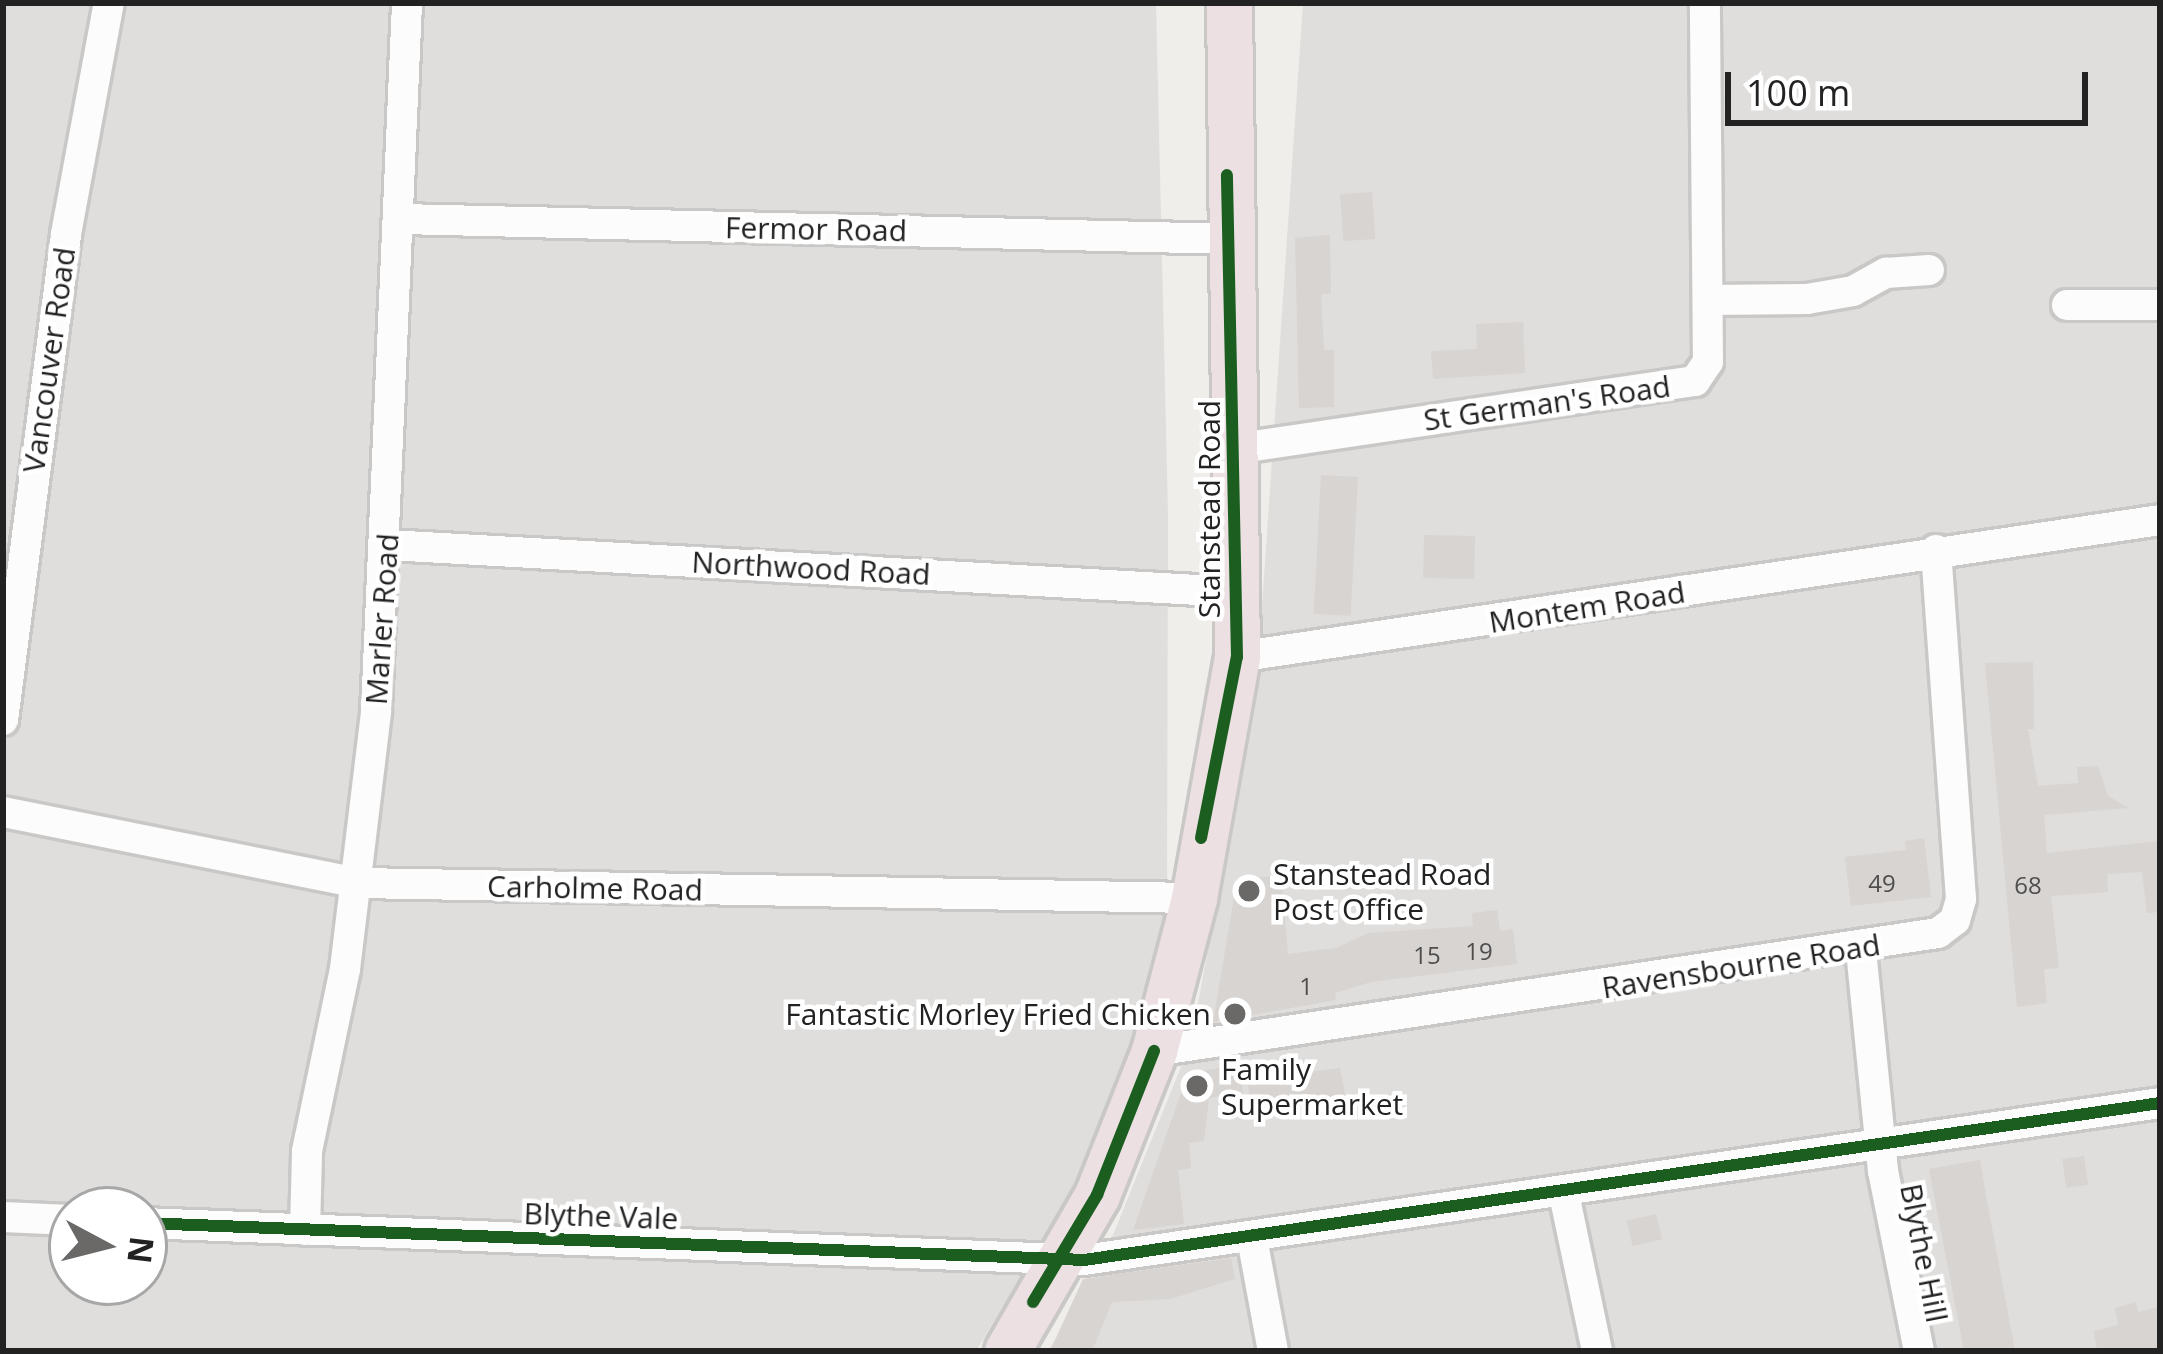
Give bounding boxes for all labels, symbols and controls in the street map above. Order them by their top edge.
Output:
scale bar [1731,48,2094,122]
text: 100 m [1746,68,1850,117]
street label: Fermor Road [725,209,907,249]
street label: Vancouver Road [15,245,83,475]
street label: St German's Road [1421,368,1673,438]
street label: Stanstead Road [1191,400,1227,618]
street label: Marler Road [358,532,406,706]
street label: Northwood Road [691,544,931,592]
street label: Montem Road [1486,574,1688,640]
place label: Stanstead Road Post Office [1273,856,1491,926]
street label: Carholme Road [487,868,703,908]
house number: 49 [1868,869,1896,897]
house number: 68 [2014,871,2042,899]
marker: Stanstead Road Post Office [1236,878,1262,904]
street label: Ravensbourne Road [1599,926,1883,1006]
house number: 19 [1465,937,1493,965]
house number: 15 [1413,941,1441,969]
house number: 1 [1299,972,1313,1000]
place label: Fantastic Morley Fried Chicken [785,996,1211,1032]
marker: Fantastic Morley Fried Chicken [1222,1001,1248,1027]
place label: Family Supermarket [1221,1051,1403,1122]
marker: Family Supermarket [1184,1073,1210,1099]
street label: Blythe Hill [1893,1181,1955,1325]
north arrow [48,1186,168,1306]
street label: Blythe Vale [523,1195,679,1237]
text: N [117,1234,165,1266]

